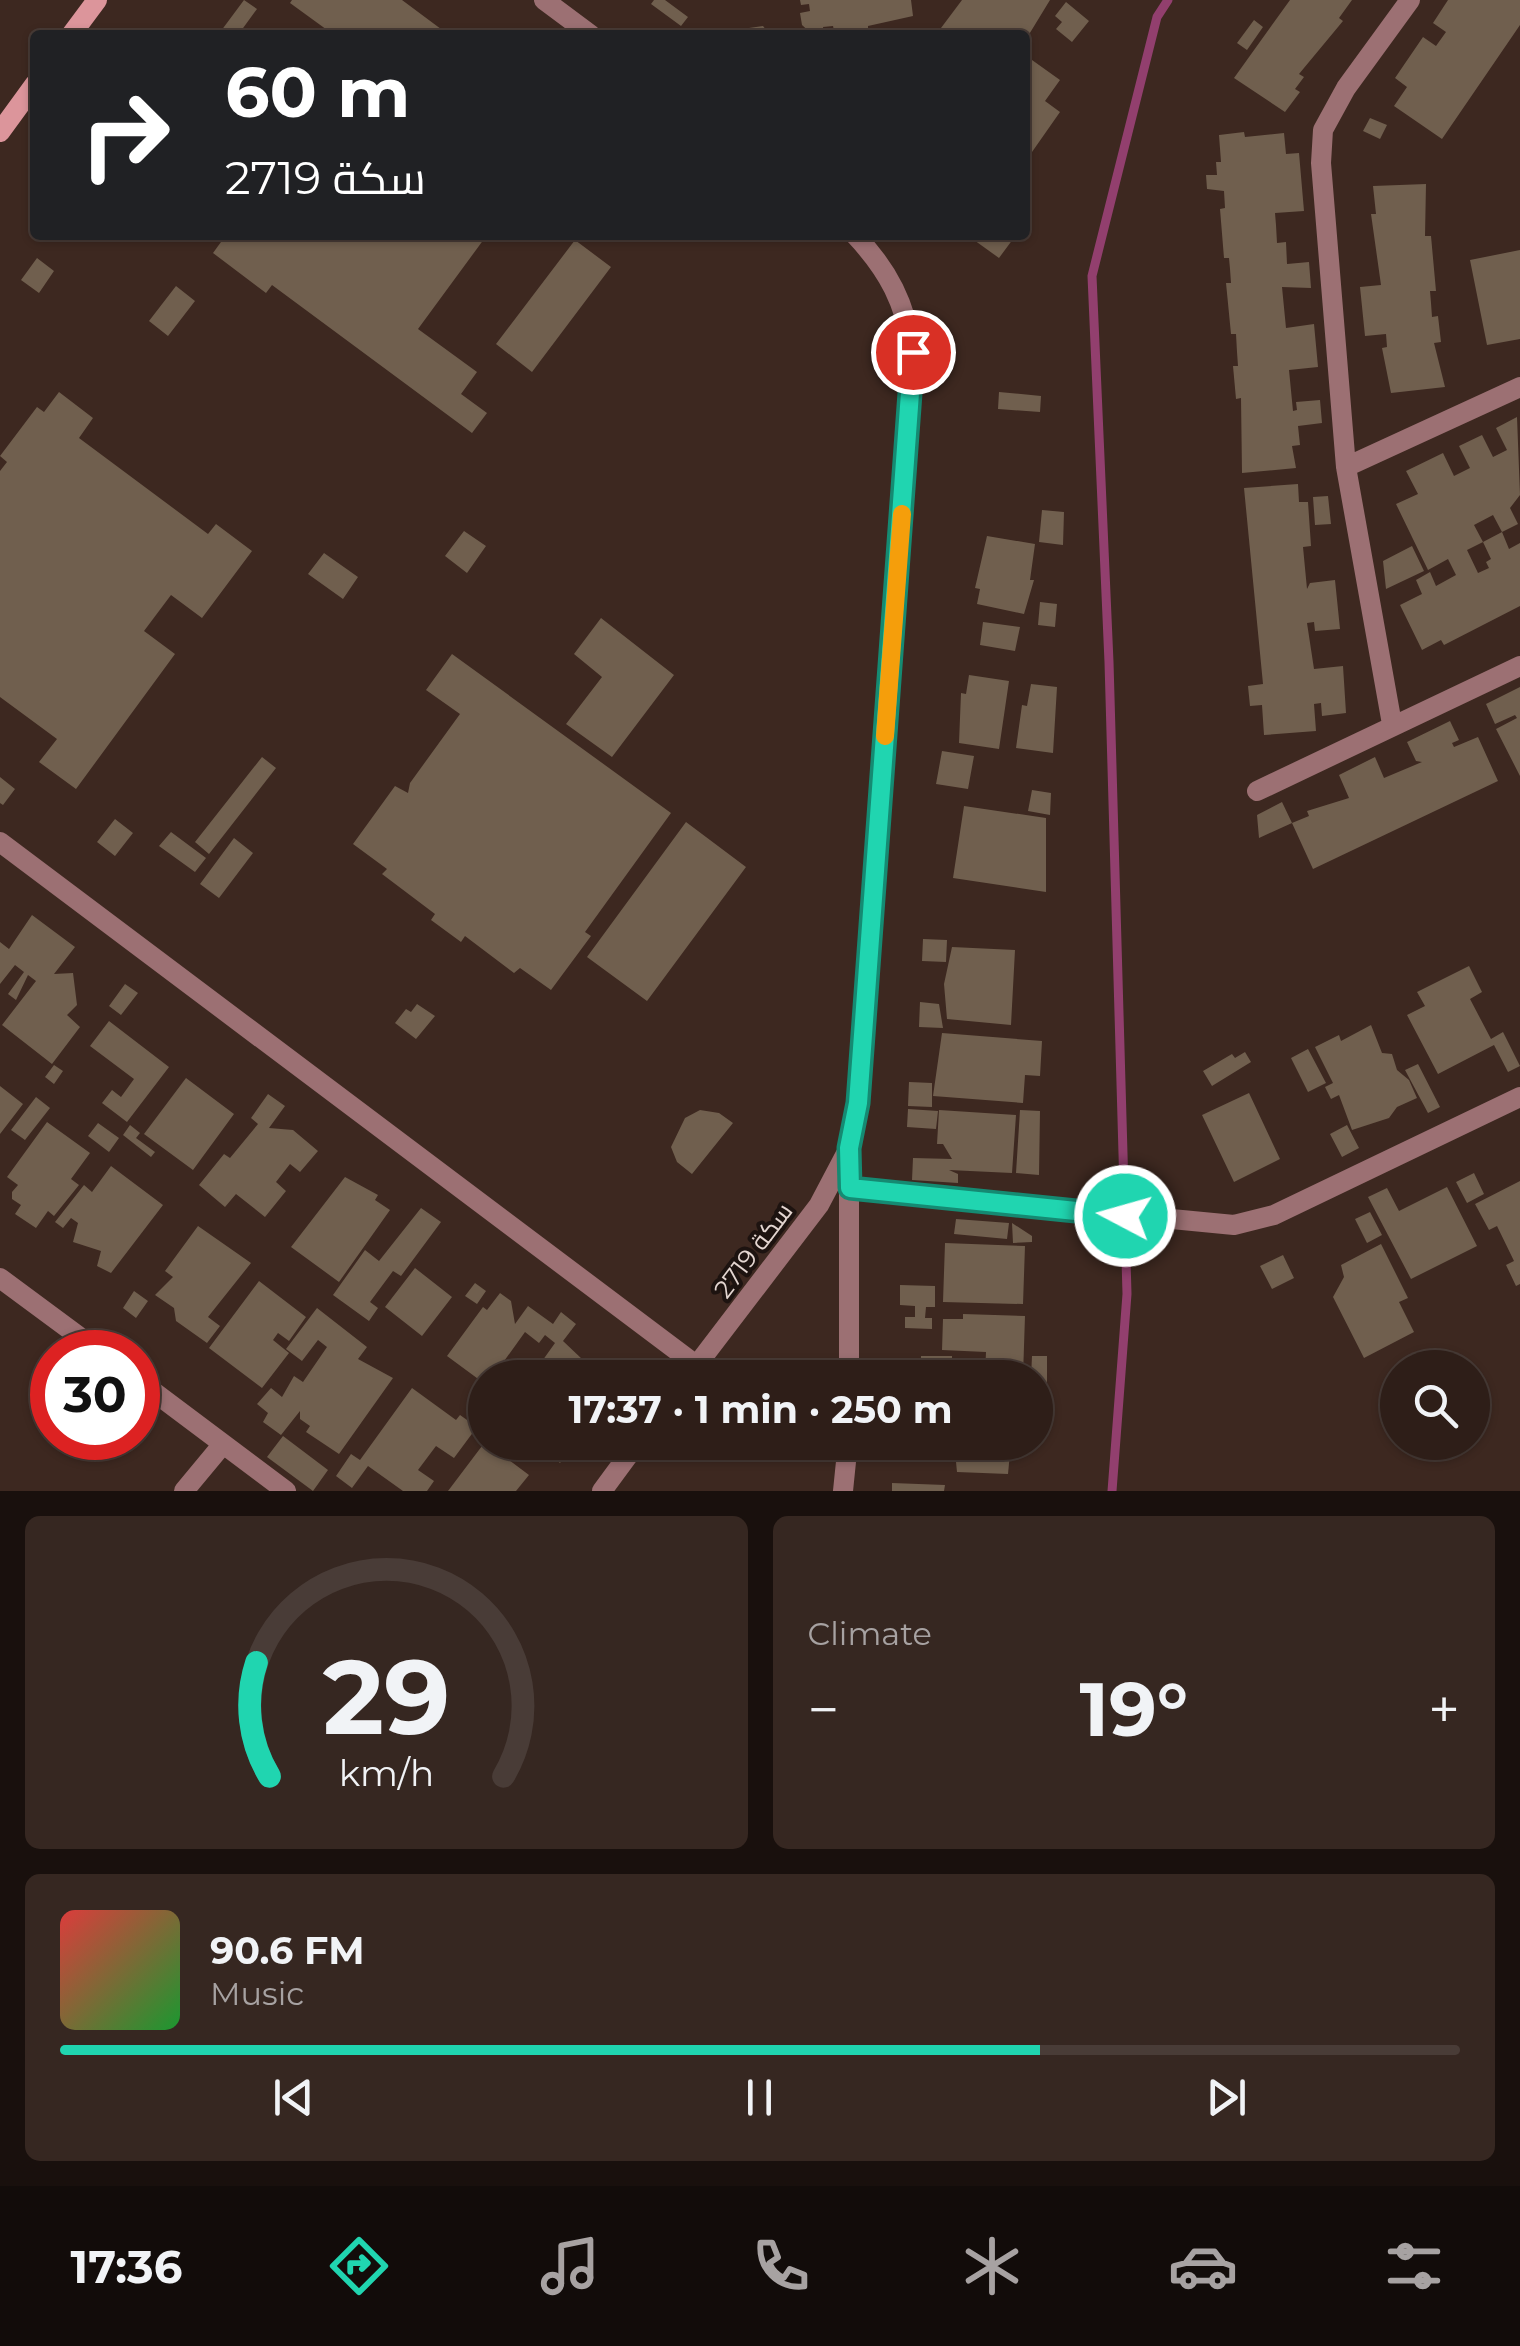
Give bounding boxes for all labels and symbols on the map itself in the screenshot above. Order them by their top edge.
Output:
pin [871,310,956,395]
position arrow [1073,1164,1177,1268]
street label: سكة 2719 [707,1196,799,1304]
speed limit sign: 30 [30,1330,160,1460]

